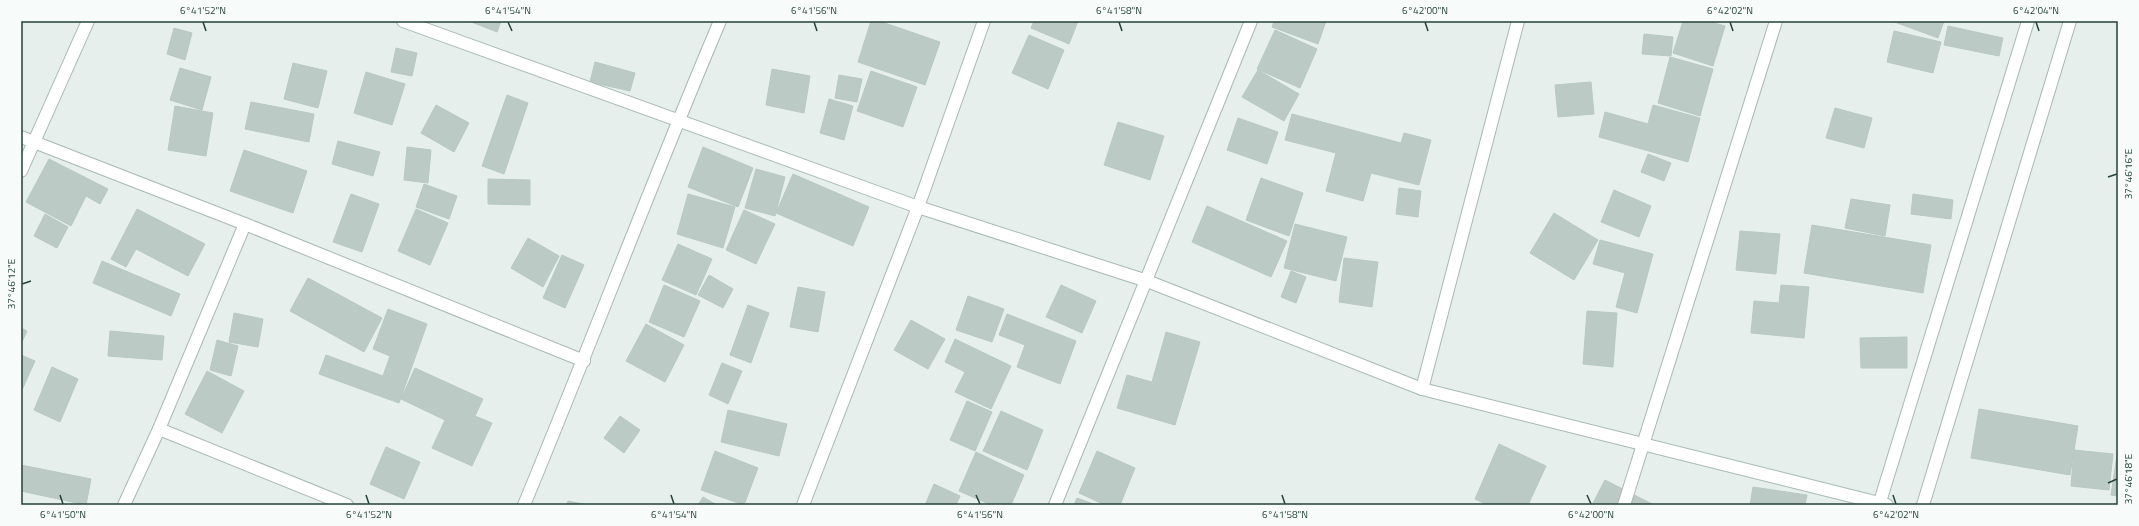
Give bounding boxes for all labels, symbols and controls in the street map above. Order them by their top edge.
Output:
text: 6°41'52"N [180,3,226,18]
text: 6°41'54"N [485,3,531,18]
text: 6°41'56"N [791,3,837,18]
text: 6°41'58"N [1096,3,1142,18]
text: 6°42'00"N [1402,3,1448,18]
text: 6°42'02"N [1707,3,1753,18]
text: 6°42'04"N [2013,3,2059,18]
text: 37°46'16"E [2121,148,2136,199]
text: 37°46'12"E [4,258,19,309]
text: 37°46'18"E [2121,453,2136,504]
text: 6°41'50"N [40,507,86,522]
text: 6°41'52"N [346,507,392,522]
text: 6°41'54"N [651,507,697,522]
text: 6°41'56"N [957,507,1003,522]
text: 6°41'58"N [1262,507,1308,522]
text: 6°42'00"N [1568,507,1614,522]
text: 6°42'02"N [1873,507,1919,522]

